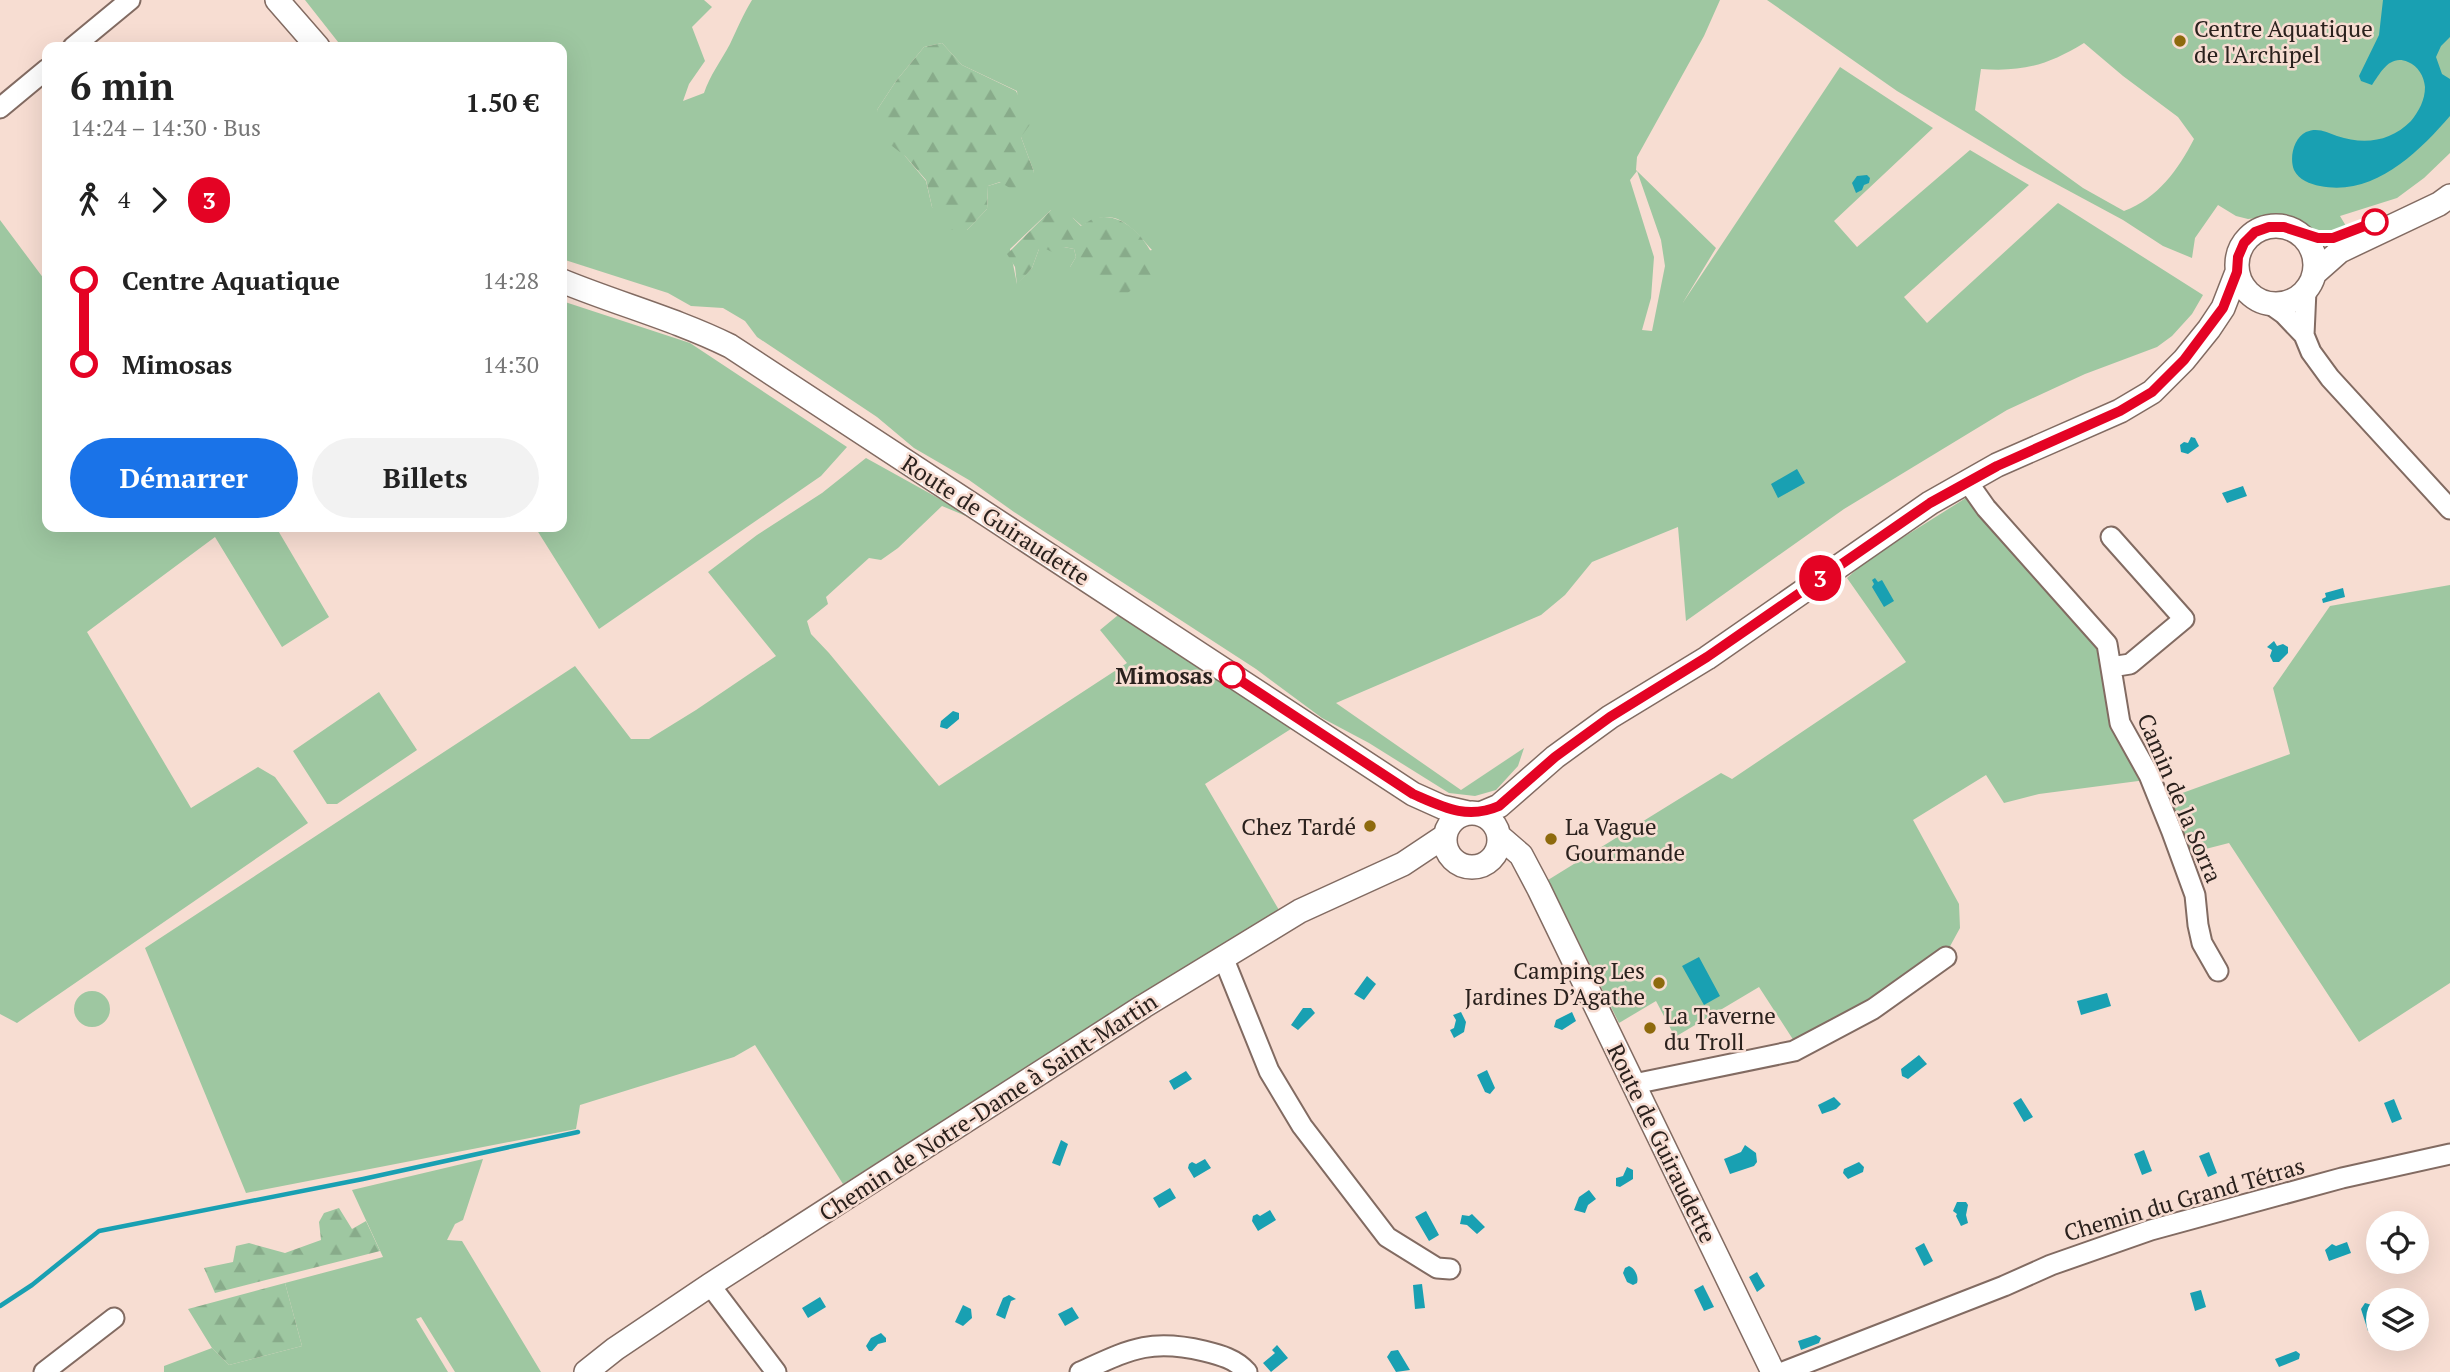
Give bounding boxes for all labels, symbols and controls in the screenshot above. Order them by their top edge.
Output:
place label: Centre Aquatique de l'Archipel [2194,13,2373,70]
marker: Centre Aquatique de l'Archipel [2172,33,2188,49]
text: 6 min [70,61,174,111]
text: 1.50 € [466,85,539,119]
text: 14:24 – 14:30 · Bus [70,112,261,143]
icon: walk [70,181,108,219]
icon: forward [140,181,178,219]
text: 4 [118,184,130,215]
text: 3 [202,184,216,216]
unlabelled marker [2362,209,2388,235]
text: Centre Aquatique [122,263,340,297]
text: 14:28 [482,265,539,296]
text: Mimosas [122,347,232,381]
text: 14:30 [482,349,539,380]
button: Démarrer [70,438,298,518]
button: Billets [312,438,539,518]
street label: Route de Guiraudette [896,448,1096,592]
line badge: 3 [1797,555,1843,601]
text: 3 [1813,562,1827,594]
place label: Mimosas [1115,660,1213,691]
marker: Mimosas [1219,662,1245,688]
street label: Camin de la Sorra [2130,709,2230,888]
place label: Chez Tardé [1241,811,1356,842]
place label: La Vague Gourmande [1565,811,1685,868]
marker: Chez Tardé [1362,818,1378,834]
marker: La Vague Gourmande [1543,831,1559,847]
place label: Camping Les Jardines D’Agathe [1464,955,1645,1012]
marker: Camping Les Jardines D’Agathe [1651,975,1667,991]
street label: Chemin de Notre-Dame à Saint-Martin [813,986,1163,1228]
place label: La Taverne du Troll [1664,1000,1776,1057]
marker: La Taverne du Troll [1642,1020,1658,1036]
street label: Route de Guiraudette [1600,1038,1724,1248]
street label: Chemin du Grand Tétras [2060,1150,2308,1248]
map controls [2366,1211,2429,1351]
button: locate [2366,1211,2429,1274]
button: layers [2366,1288,2429,1351]

